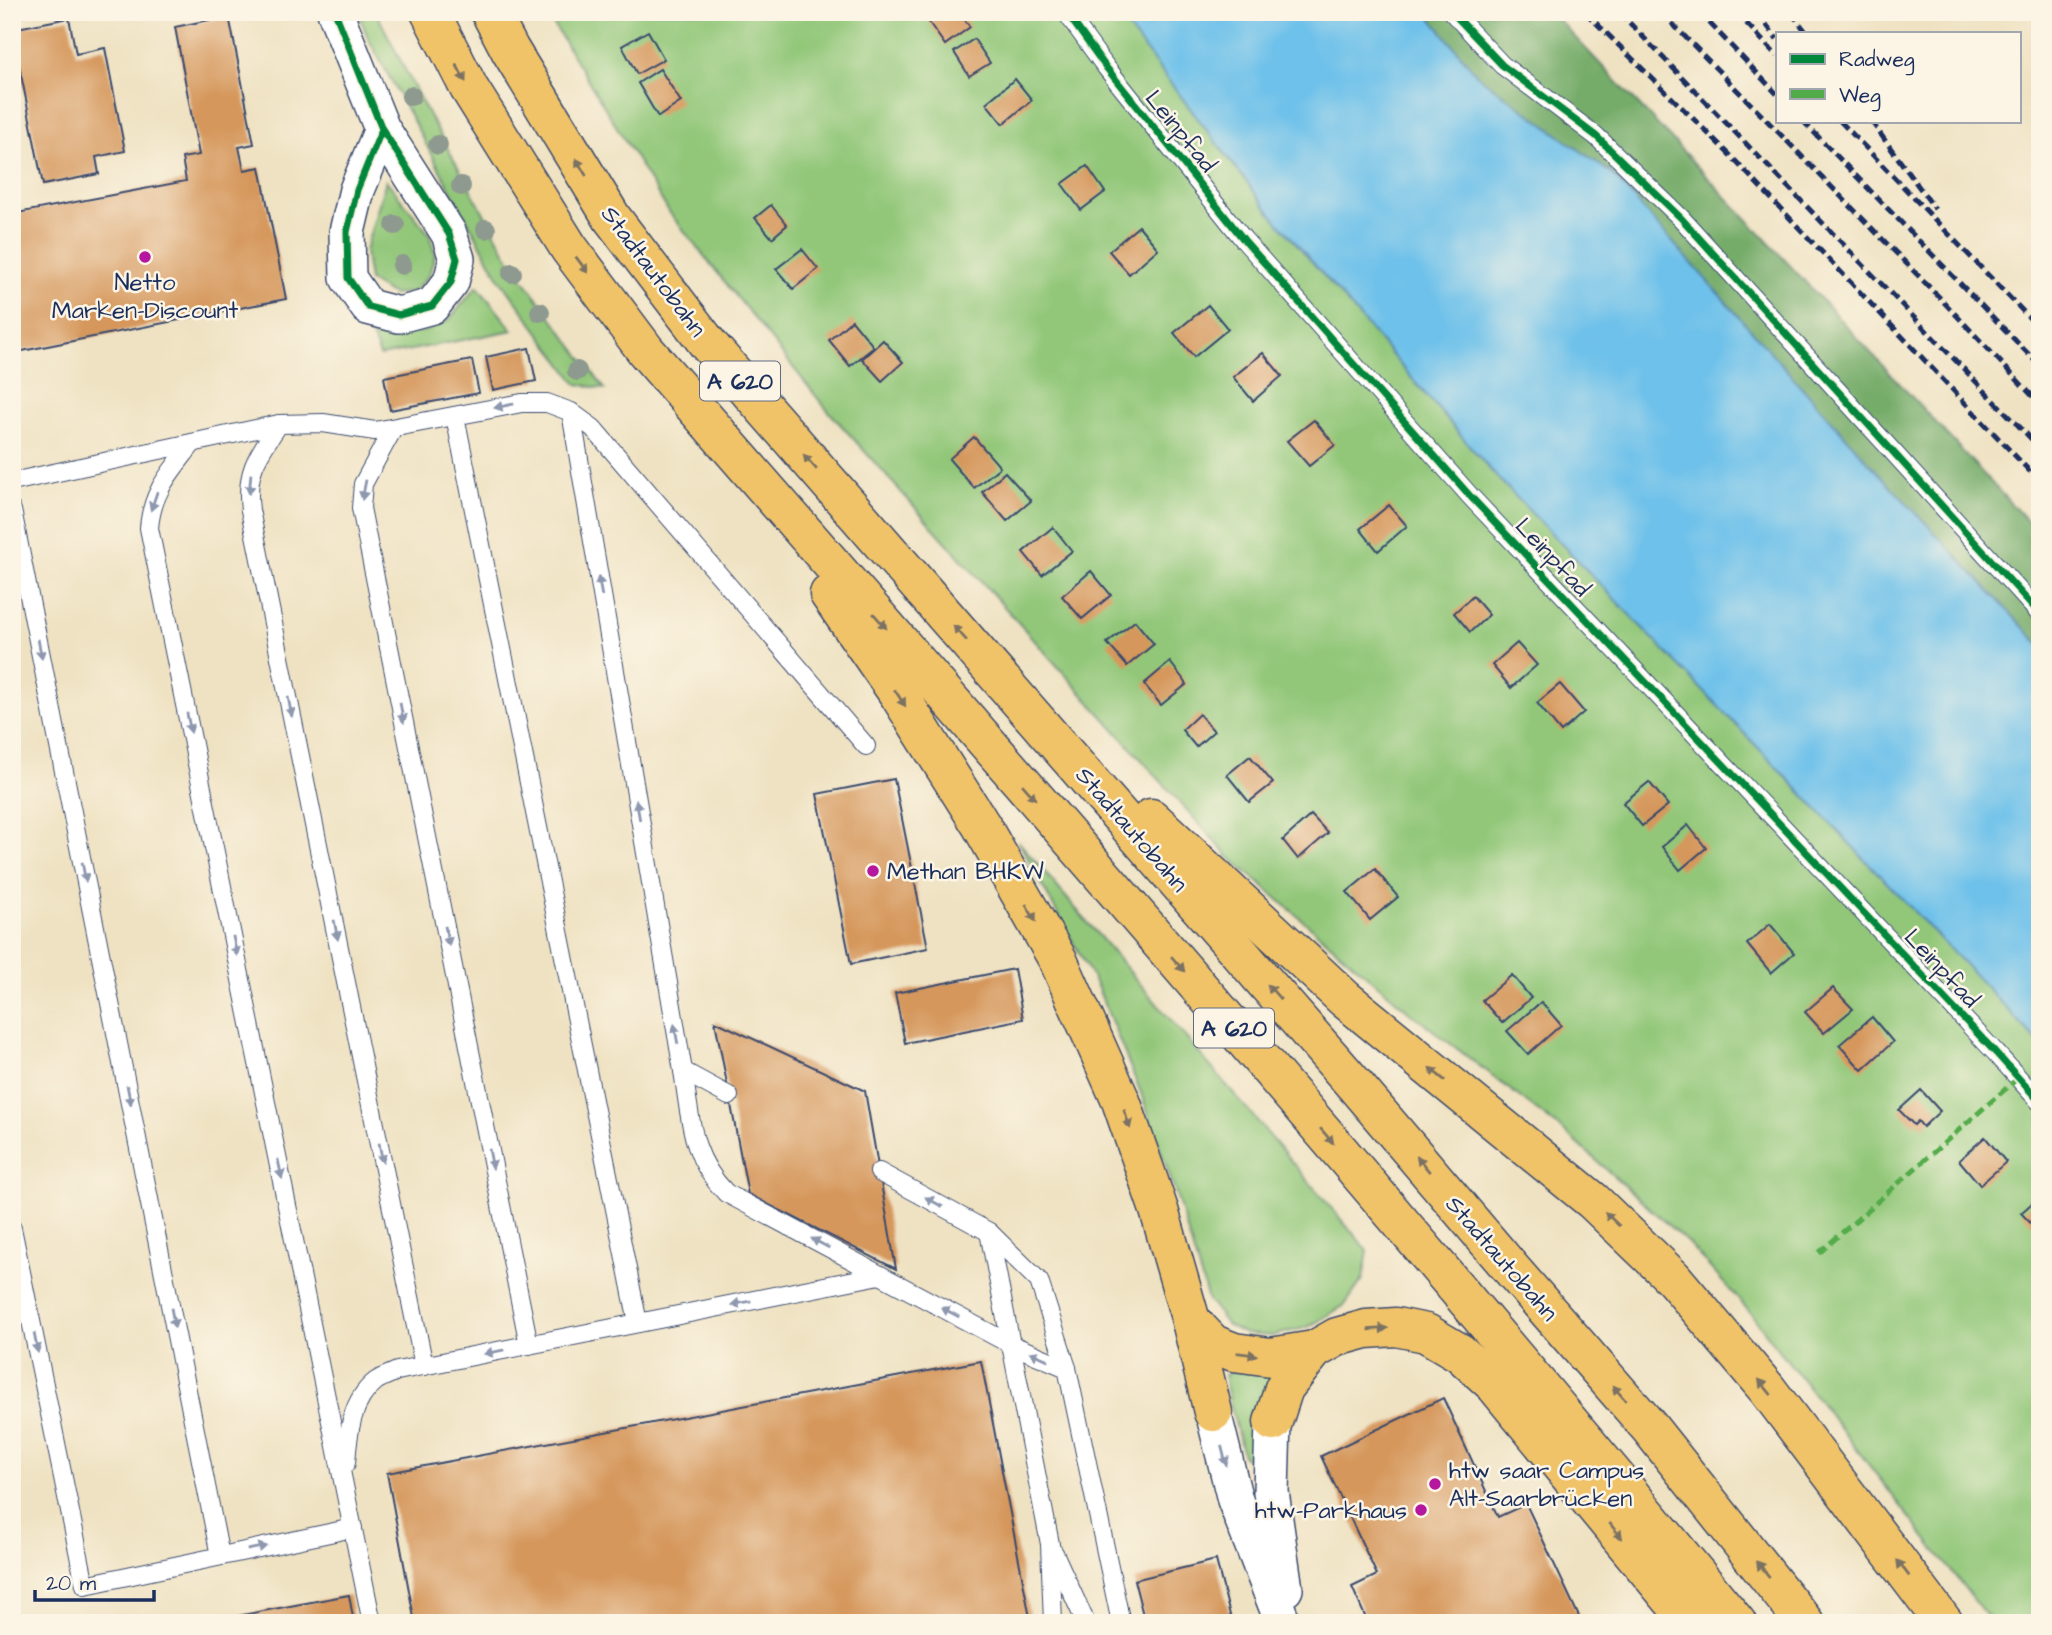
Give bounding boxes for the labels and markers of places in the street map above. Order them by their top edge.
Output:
marker: Netto Marken-Discount [137,249,153,265]
place label: Netto Marken-Discount [52,266,238,328]
place label: Methan BHKW [887,855,1044,889]
marker: Methan BHKW [865,863,881,879]
place label: htw saar Campus Alt-Saarbrücken [1449,1454,1644,1516]
marker: htw saar Campus Alt-Saarbrücken [1427,1476,1443,1492]
place label: htw-Parkhaus [1255,1494,1407,1528]
marker: htw-Parkhaus [1413,1502,1429,1518]

